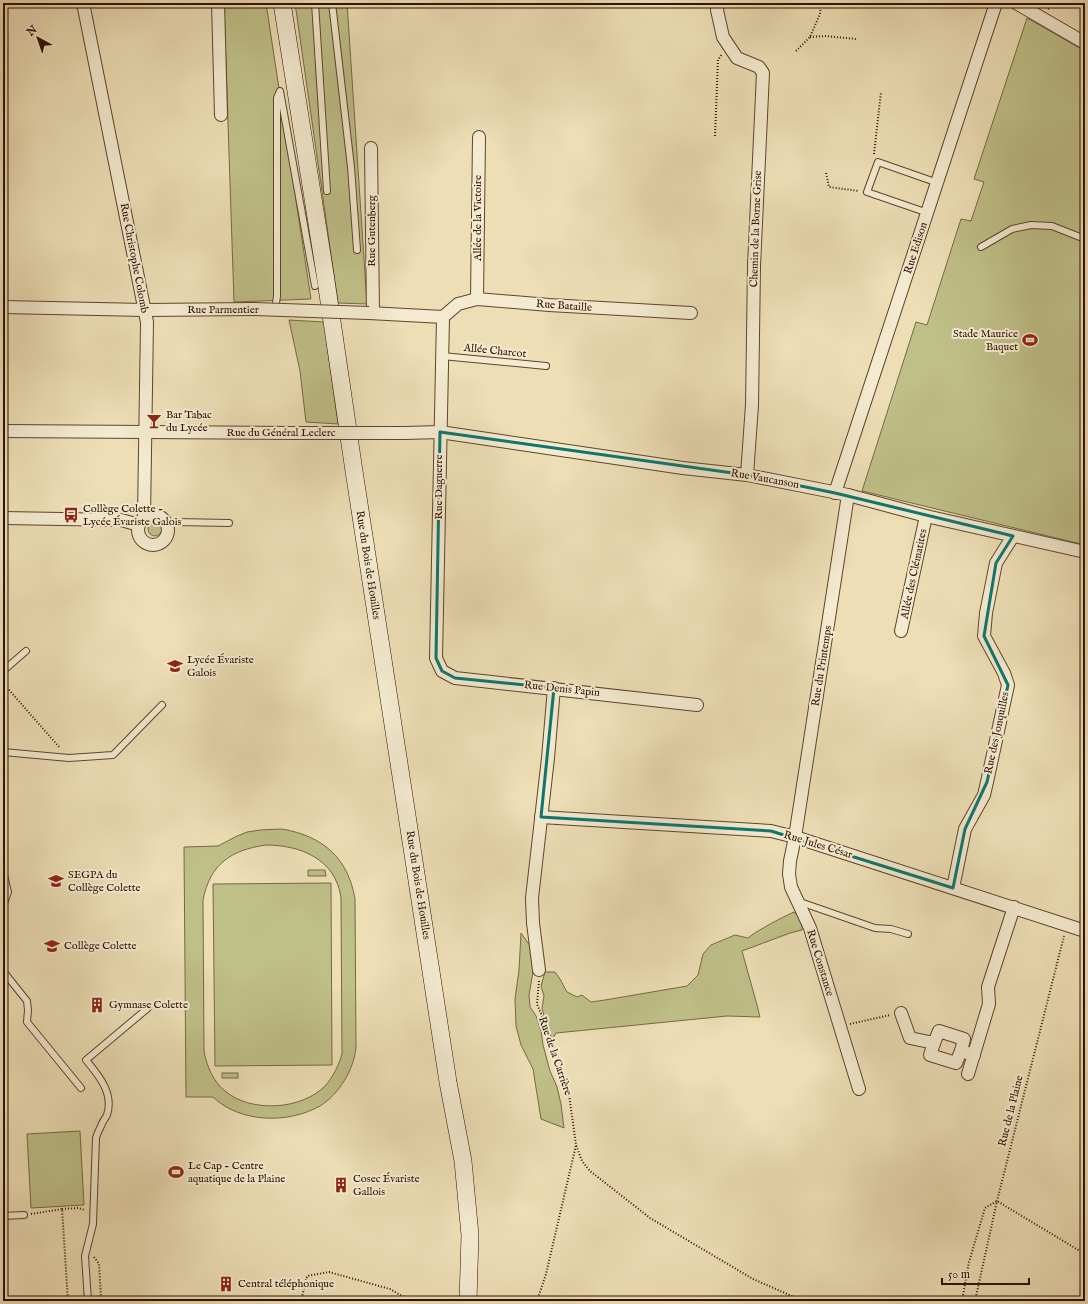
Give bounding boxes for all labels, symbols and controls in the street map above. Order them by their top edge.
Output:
north arrow [18,18,58,58]
text: N [23,22,41,40]
street label: Chemin de la Borne Grise [747,170,765,288]
street label: Allée de la Victoire [471,175,485,262]
street label: Rue Gutenberg [365,194,379,267]
street label: Rue Christophe Colomb [116,202,152,314]
street label: Rue Edison [901,220,931,276]
street label: Rue Bataille [536,297,592,315]
street label: Rue Parmentier [187,303,259,317]
place label: Stade Maurice Baquet [953,327,1018,354]
sports icon: Stade Maurice Baquet [1021,331,1039,349]
street label: Allée Charcot [462,341,527,361]
place label: Bar Tabac du Lycée [166,408,212,435]
bar icon: Bar Tabac du Lycée [145,412,163,430]
street label: Rue du Général Leclerc [227,426,336,440]
street label: Rue Daguerre [432,455,446,519]
street label: Rue Vaucanson [730,466,801,492]
place label: Collège Colette - Lycée Évariste Galois [83,502,182,529]
bus stop icon: Collège Colette - Lycée Évariste Galois [62,506,80,524]
street label: Rue du Bois de Houilles [352,510,384,620]
street label: Allée des Clématites [897,528,930,621]
street label: Rue du Printemps [809,624,835,707]
place label: Lycée Évariste Galois [187,653,254,680]
school or university icon: Lycée Évariste Galois [166,657,184,675]
street label: Rue Denis Papin [523,678,601,700]
street label: Rue des Jonquilles [981,691,1013,775]
street label: Rue Jules César [782,828,854,862]
street label: Rue du Bois de Houilles [402,830,434,940]
place label: SEGPA du Collège Colette [68,868,141,895]
school or university icon: SEGPA du Collège Colette [47,872,65,890]
street label: Rue Constance [803,928,837,998]
school or university icon: Collège Colette [43,937,61,955]
place label: Collège Colette [64,939,137,953]
building icon: Gymnase Colette [88,996,106,1014]
place label: Gymnase Colette [109,998,188,1012]
street label: Rue de la Carrière [535,1015,575,1097]
street label: Rue de la Plaine [995,1074,1027,1148]
place label: Le Cap - Centre aquatique de la Plaine [188,1159,285,1186]
sports icon: Le Cap - Centre aquatique de la Plaine [167,1163,185,1181]
place label: Cosec Évariste Gallois [353,1172,420,1199]
building icon: Cosec Évariste Gallois [332,1176,350,1194]
scale bar [942,1260,1029,1286]
text: 50 m [948,1267,970,1282]
building icon: Central téléphonique [217,1275,235,1293]
place label: Central téléphonique [238,1277,334,1291]

